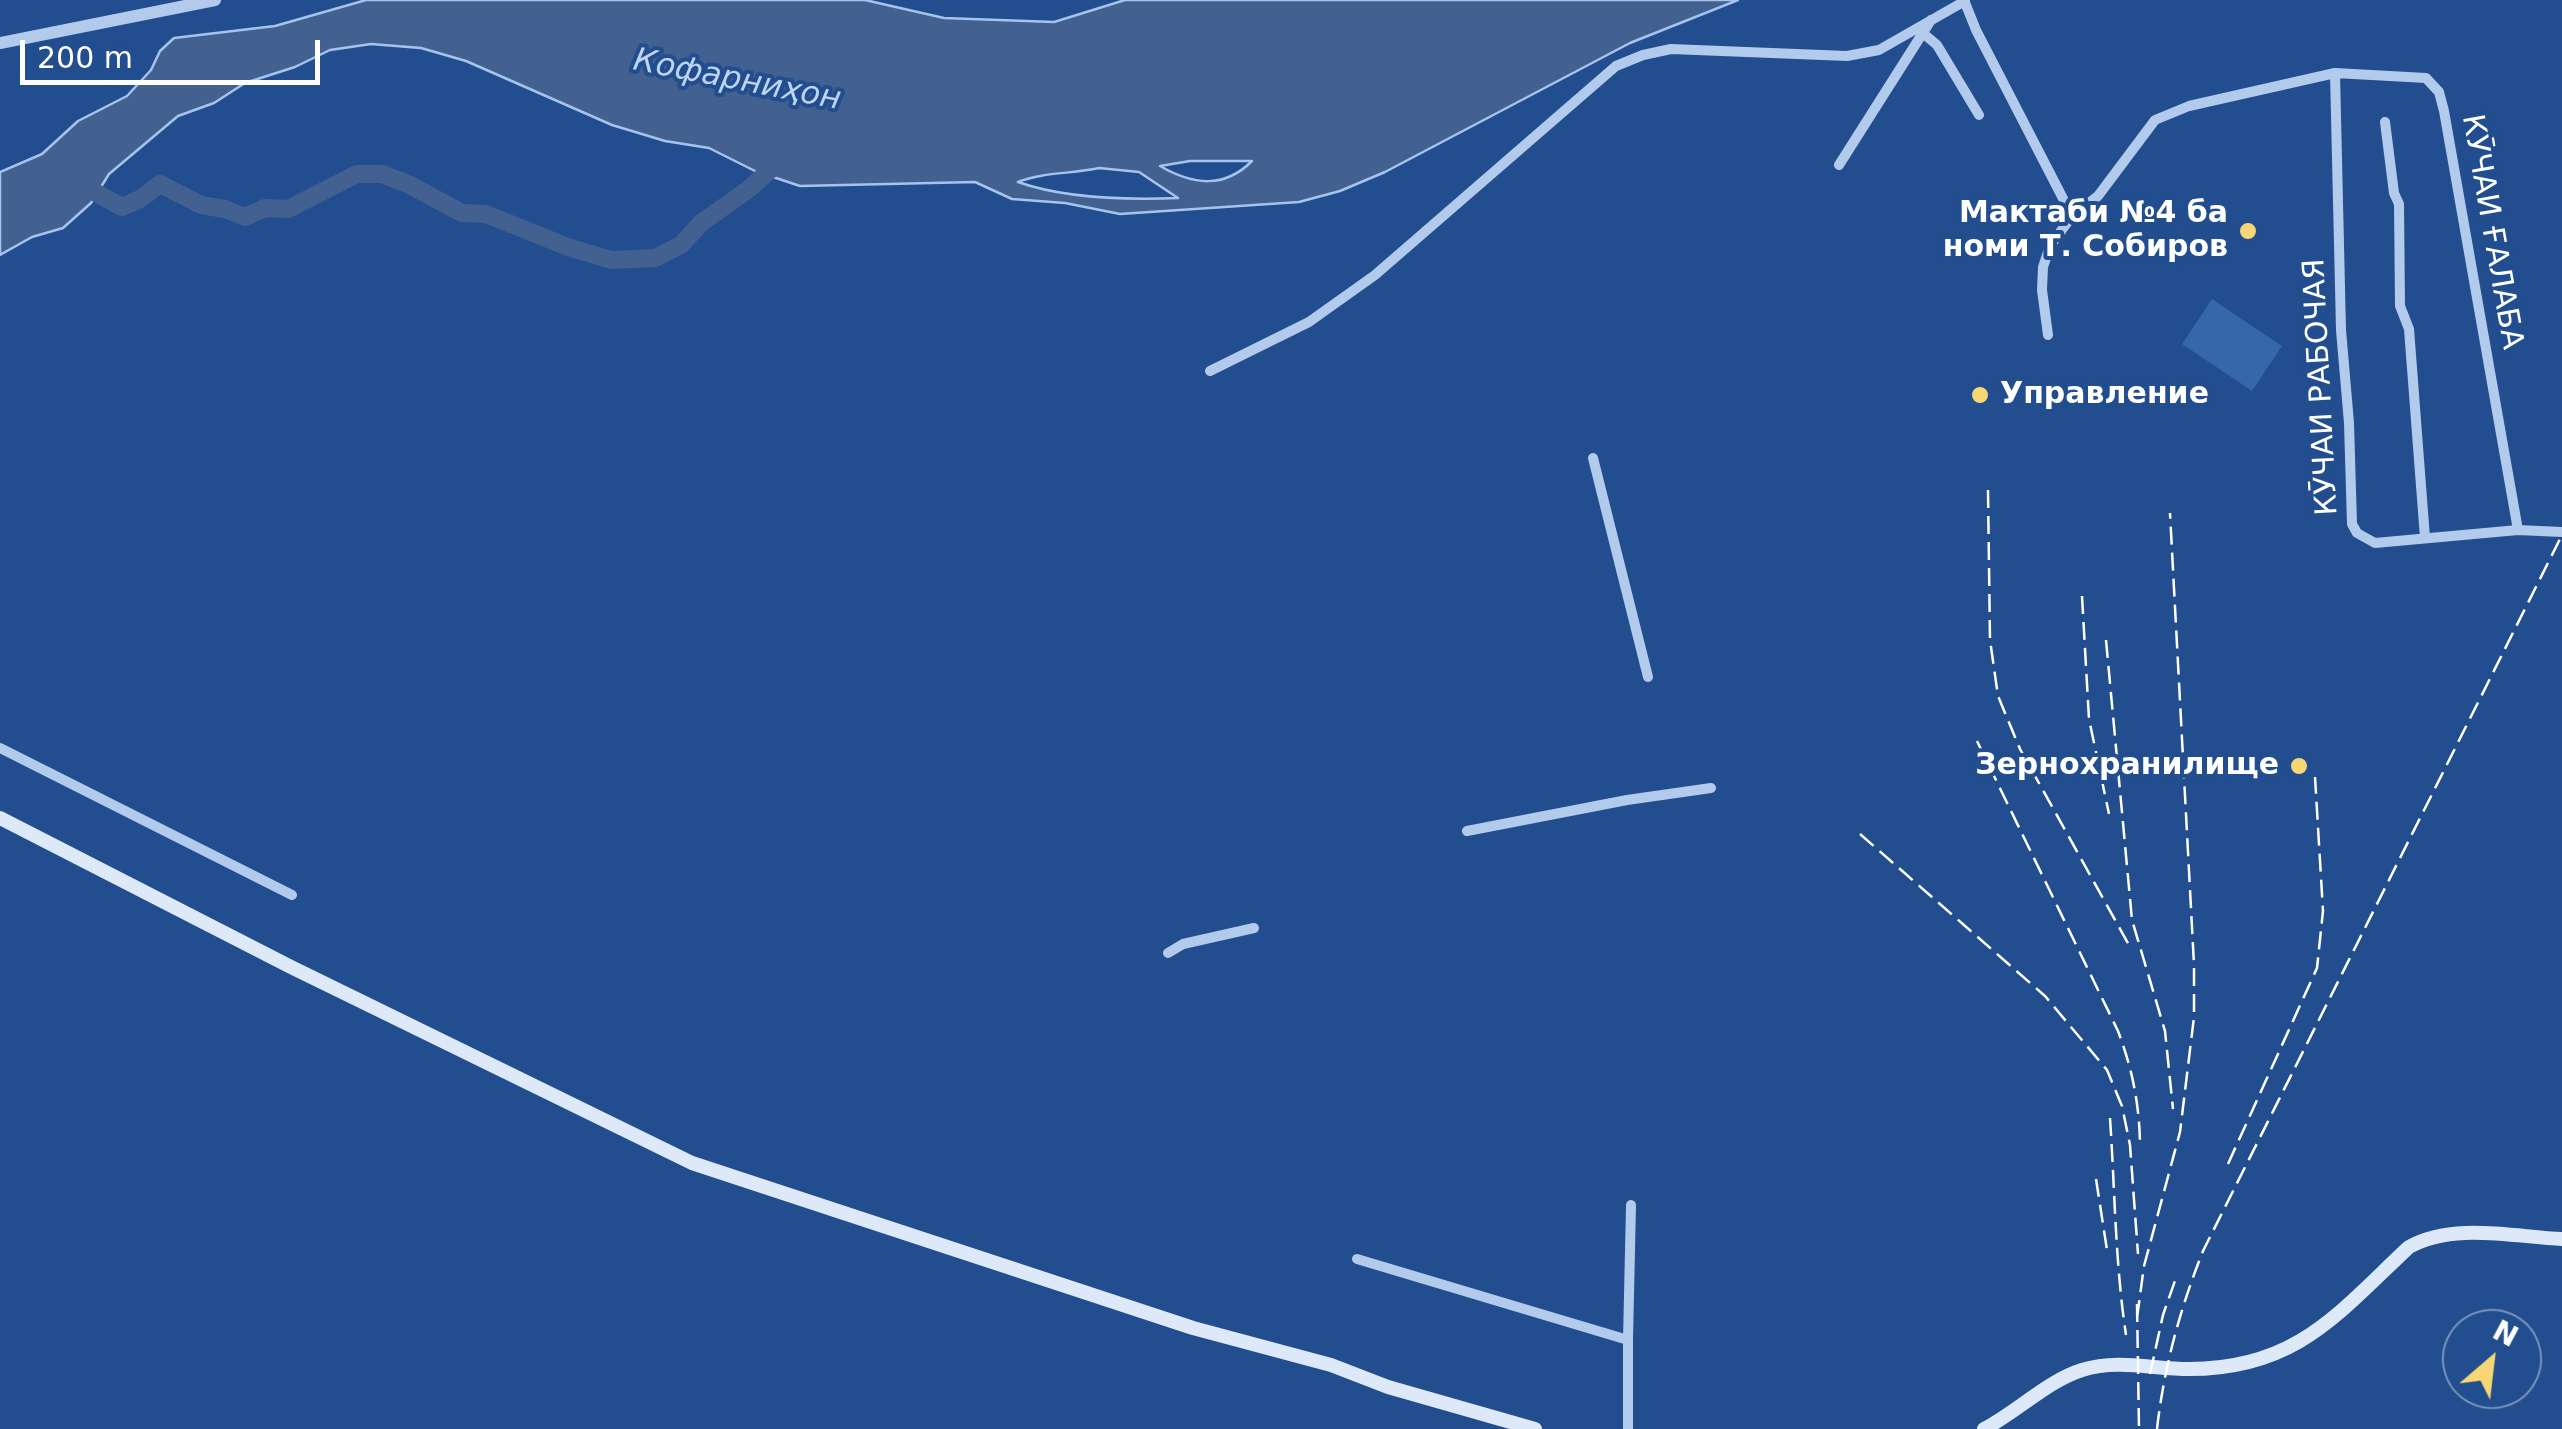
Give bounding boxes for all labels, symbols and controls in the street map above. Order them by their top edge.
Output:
scale bar [25,20,325,82]
text: 200 m [37,40,133,75]
water label: Кофарниҳон [630,42,844,120]
street label: КӮЧАИ ҒАЛАБА [2453,112,2529,352]
place label: Мактаби №4 ба номи Т. Собиров [1943,196,2228,266]
marker: Мактаби №4 ба номи Т. Собиров [2237,220,2259,242]
street label: КӮЧАИ РАБОЧАЯ [2297,258,2347,516]
place label: Управление [2000,377,2209,413]
marker: Управление [1969,384,1991,406]
place label: Зернохранилище [1975,748,2279,784]
marker: Зернохранилище [2288,755,2310,777]
north arrow [2442,1309,2542,1409]
text: N [2487,1314,2523,1354]

